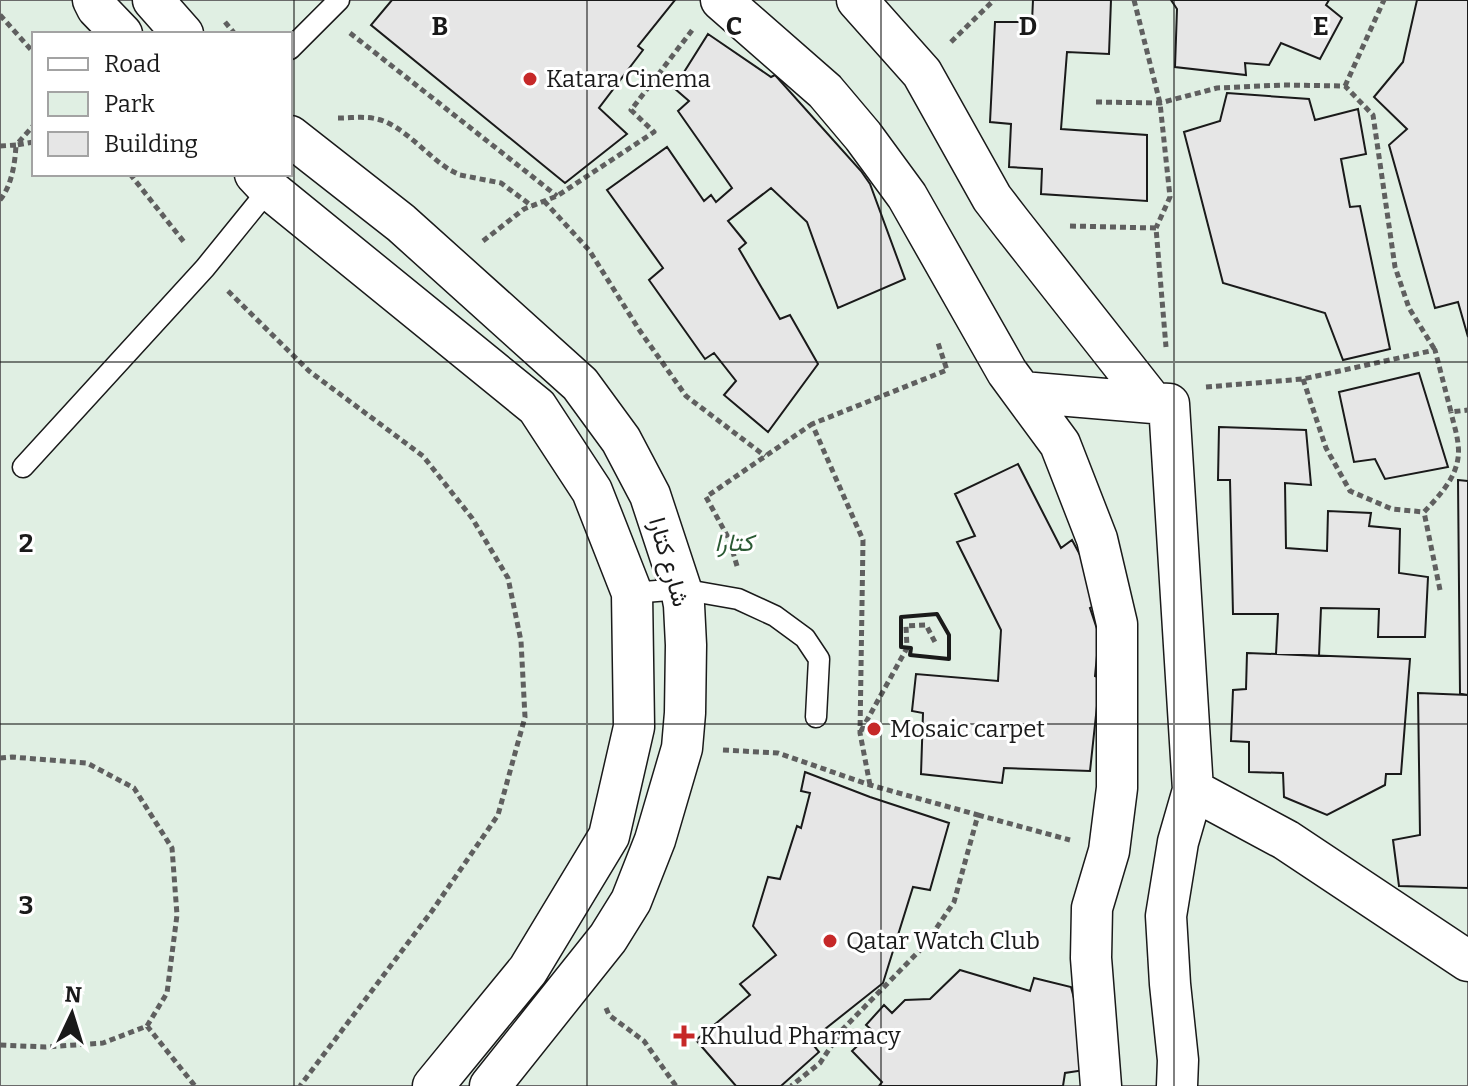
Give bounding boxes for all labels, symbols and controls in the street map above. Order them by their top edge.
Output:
text: B [432,11,448,42]
text: C [726,11,742,42]
text: D [1019,11,1037,42]
text: E [1313,11,1329,42]
legend [32,32,292,176]
text: Road [104,50,160,78]
place label: Katara Cinema [546,65,711,93]
marker: Katara Cinema [521,70,539,88]
text: Park [104,90,155,118]
text: Building [104,130,198,158]
street label: شارع كتارا [641,514,695,610]
text: 2 [19,528,33,559]
park label: كتارا [715,529,757,558]
place label: Mosaic carpet [890,715,1045,743]
marker: Mosaic carpet [865,720,883,738]
text: 3 [19,890,33,921]
place label: Qatar Watch Club [846,927,1040,955]
marker: Qatar Watch Club [821,932,839,950]
north arrow [32,974,112,1054]
text: N [64,980,83,1009]
place label: Khulud Pharmacy [700,1022,901,1050]
marker: Khulud Pharmacy [675,1027,693,1045]

